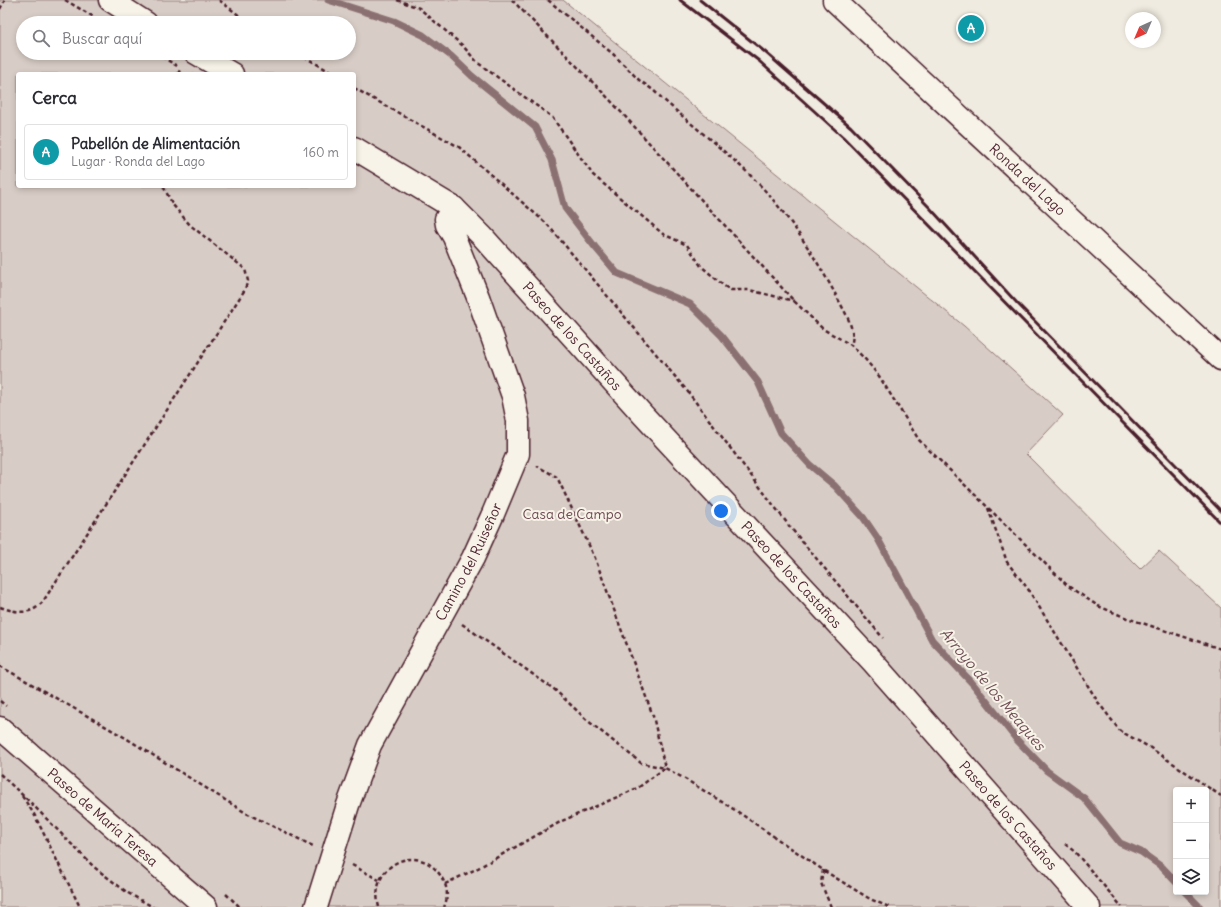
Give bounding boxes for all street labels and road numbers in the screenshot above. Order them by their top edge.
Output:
street label: Ronda del Lago [986,140,1070,219]
street label: Paseo de los Castaños [519,278,626,394]
street label: Camino del Ruiseñor [431,500,506,624]
street label: Paseo de los Castaños [737,517,846,632]
street label: Paseo de los Castaños [955,757,1061,874]
street label: Paseo de María Teresa [44,764,162,870]

